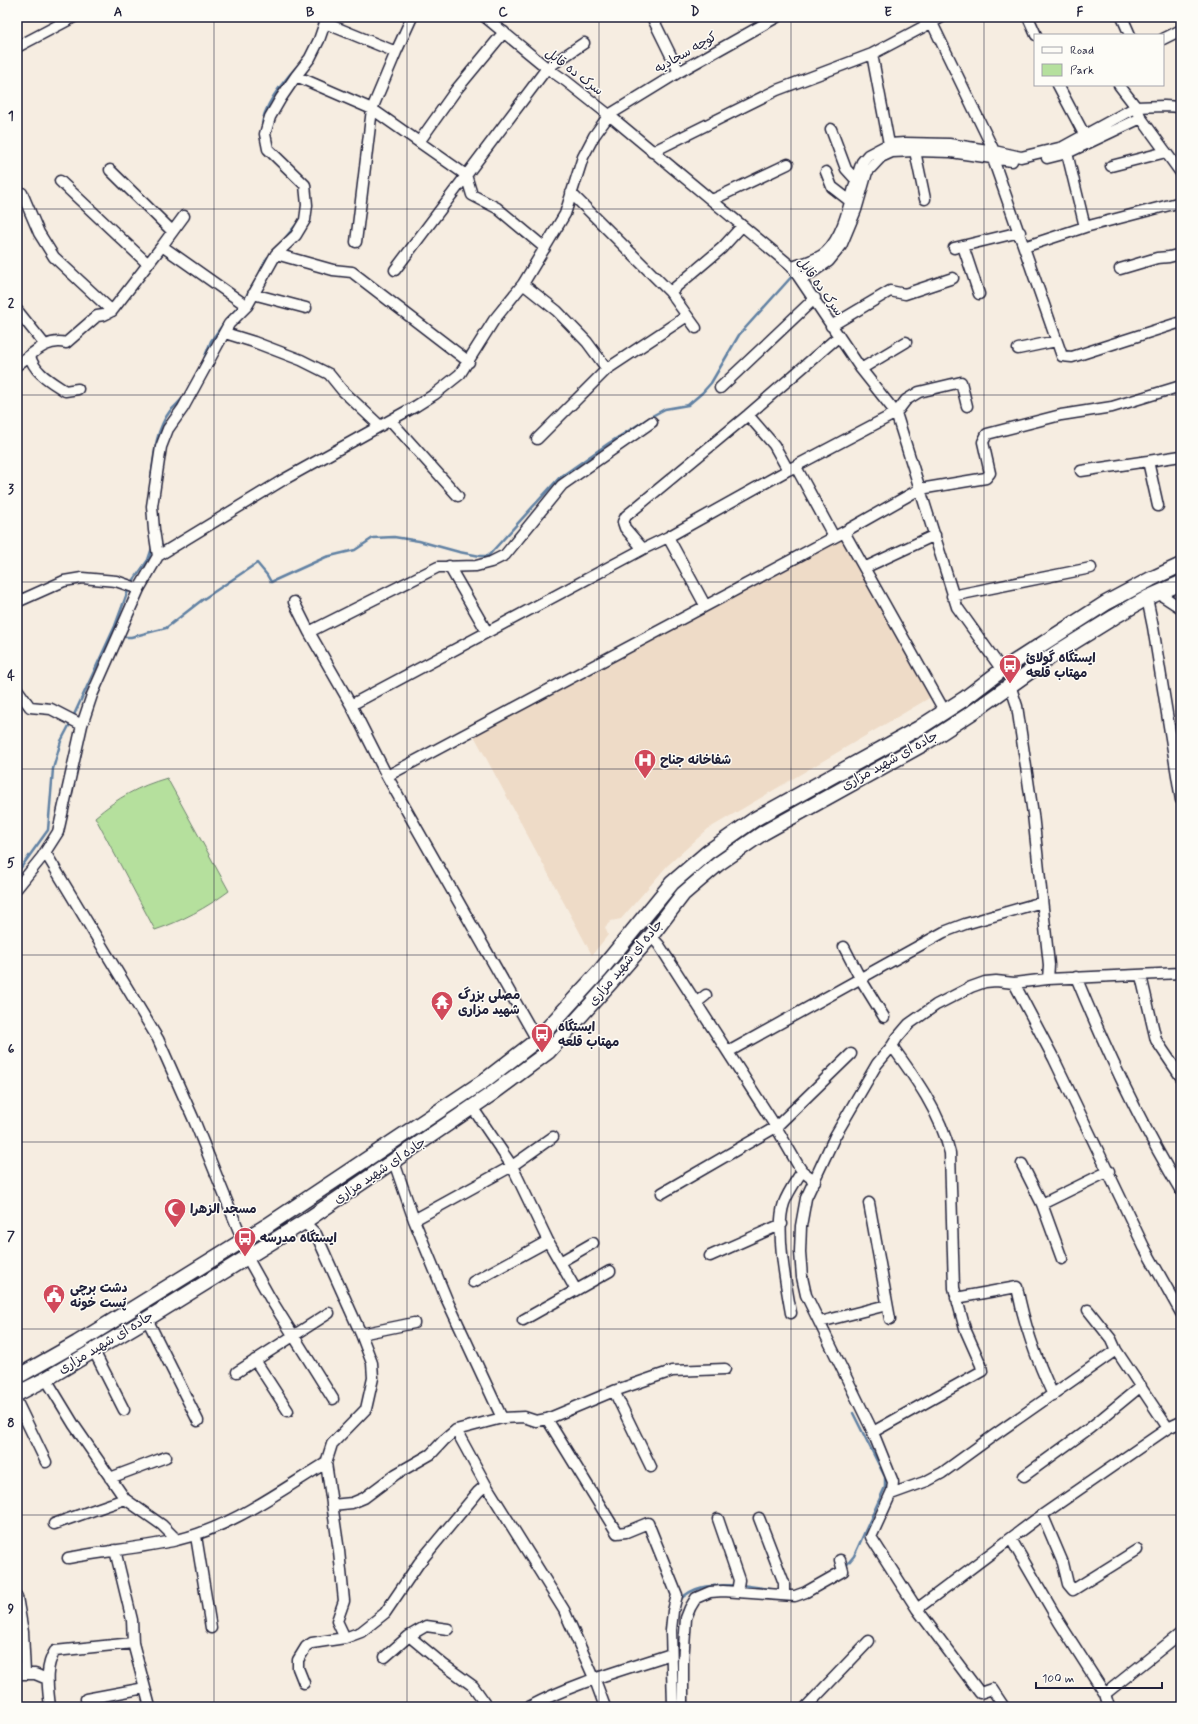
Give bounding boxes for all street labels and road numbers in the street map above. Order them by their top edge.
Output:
street label: کوچه سجادیه [652,28,721,78]
street label: سرک ده قابل [541,45,607,99]
street label: سرک ده قابل [793,254,847,320]
street label: جاده ای شهید مزاری [839,727,941,795]
street label: جاده ای شهید مزاری [585,916,667,1010]
street label: جاده ای شهید مزاری [331,1134,430,1208]
street label: جاده ای شهید مزاری [55,1308,157,1378]

